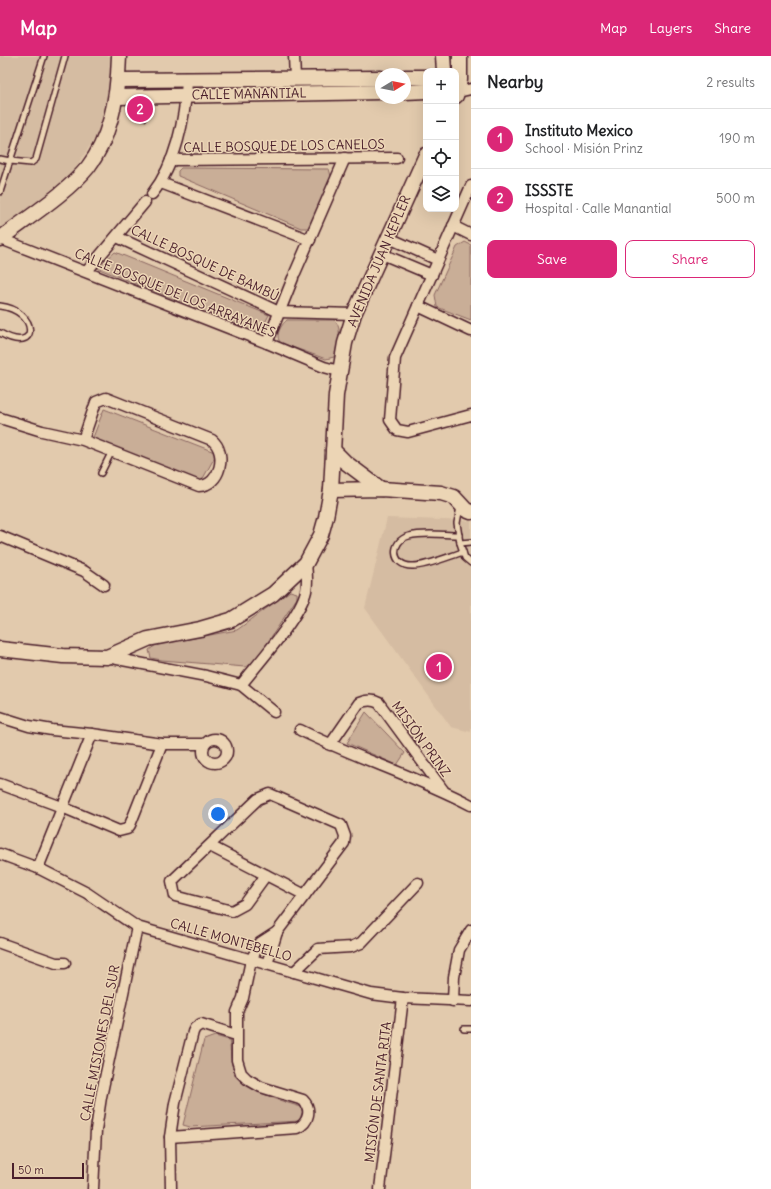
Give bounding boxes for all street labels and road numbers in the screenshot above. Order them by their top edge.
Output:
street label: CALLE MANANTIAL [191,84,307,104]
street label: CALLE BOSQUE DE LOS CANELOS [183,136,385,156]
street label: AVENIDA JUAN KEPLER [344,193,414,329]
street label: CALLE BOSQUE DE BAMBÚ [128,220,282,305]
street label: CALLE BOSQUE DE LOS ARRAYANES [72,245,278,341]
street label: MISIÓN PRINZ [388,697,455,780]
street label: CALLE MONTEBELLO [168,915,294,965]
street label: CALLE MISIONES DEL SUR [76,963,124,1123]
street label: MISIÓN DE SANTA RITA [360,1020,395,1163]

